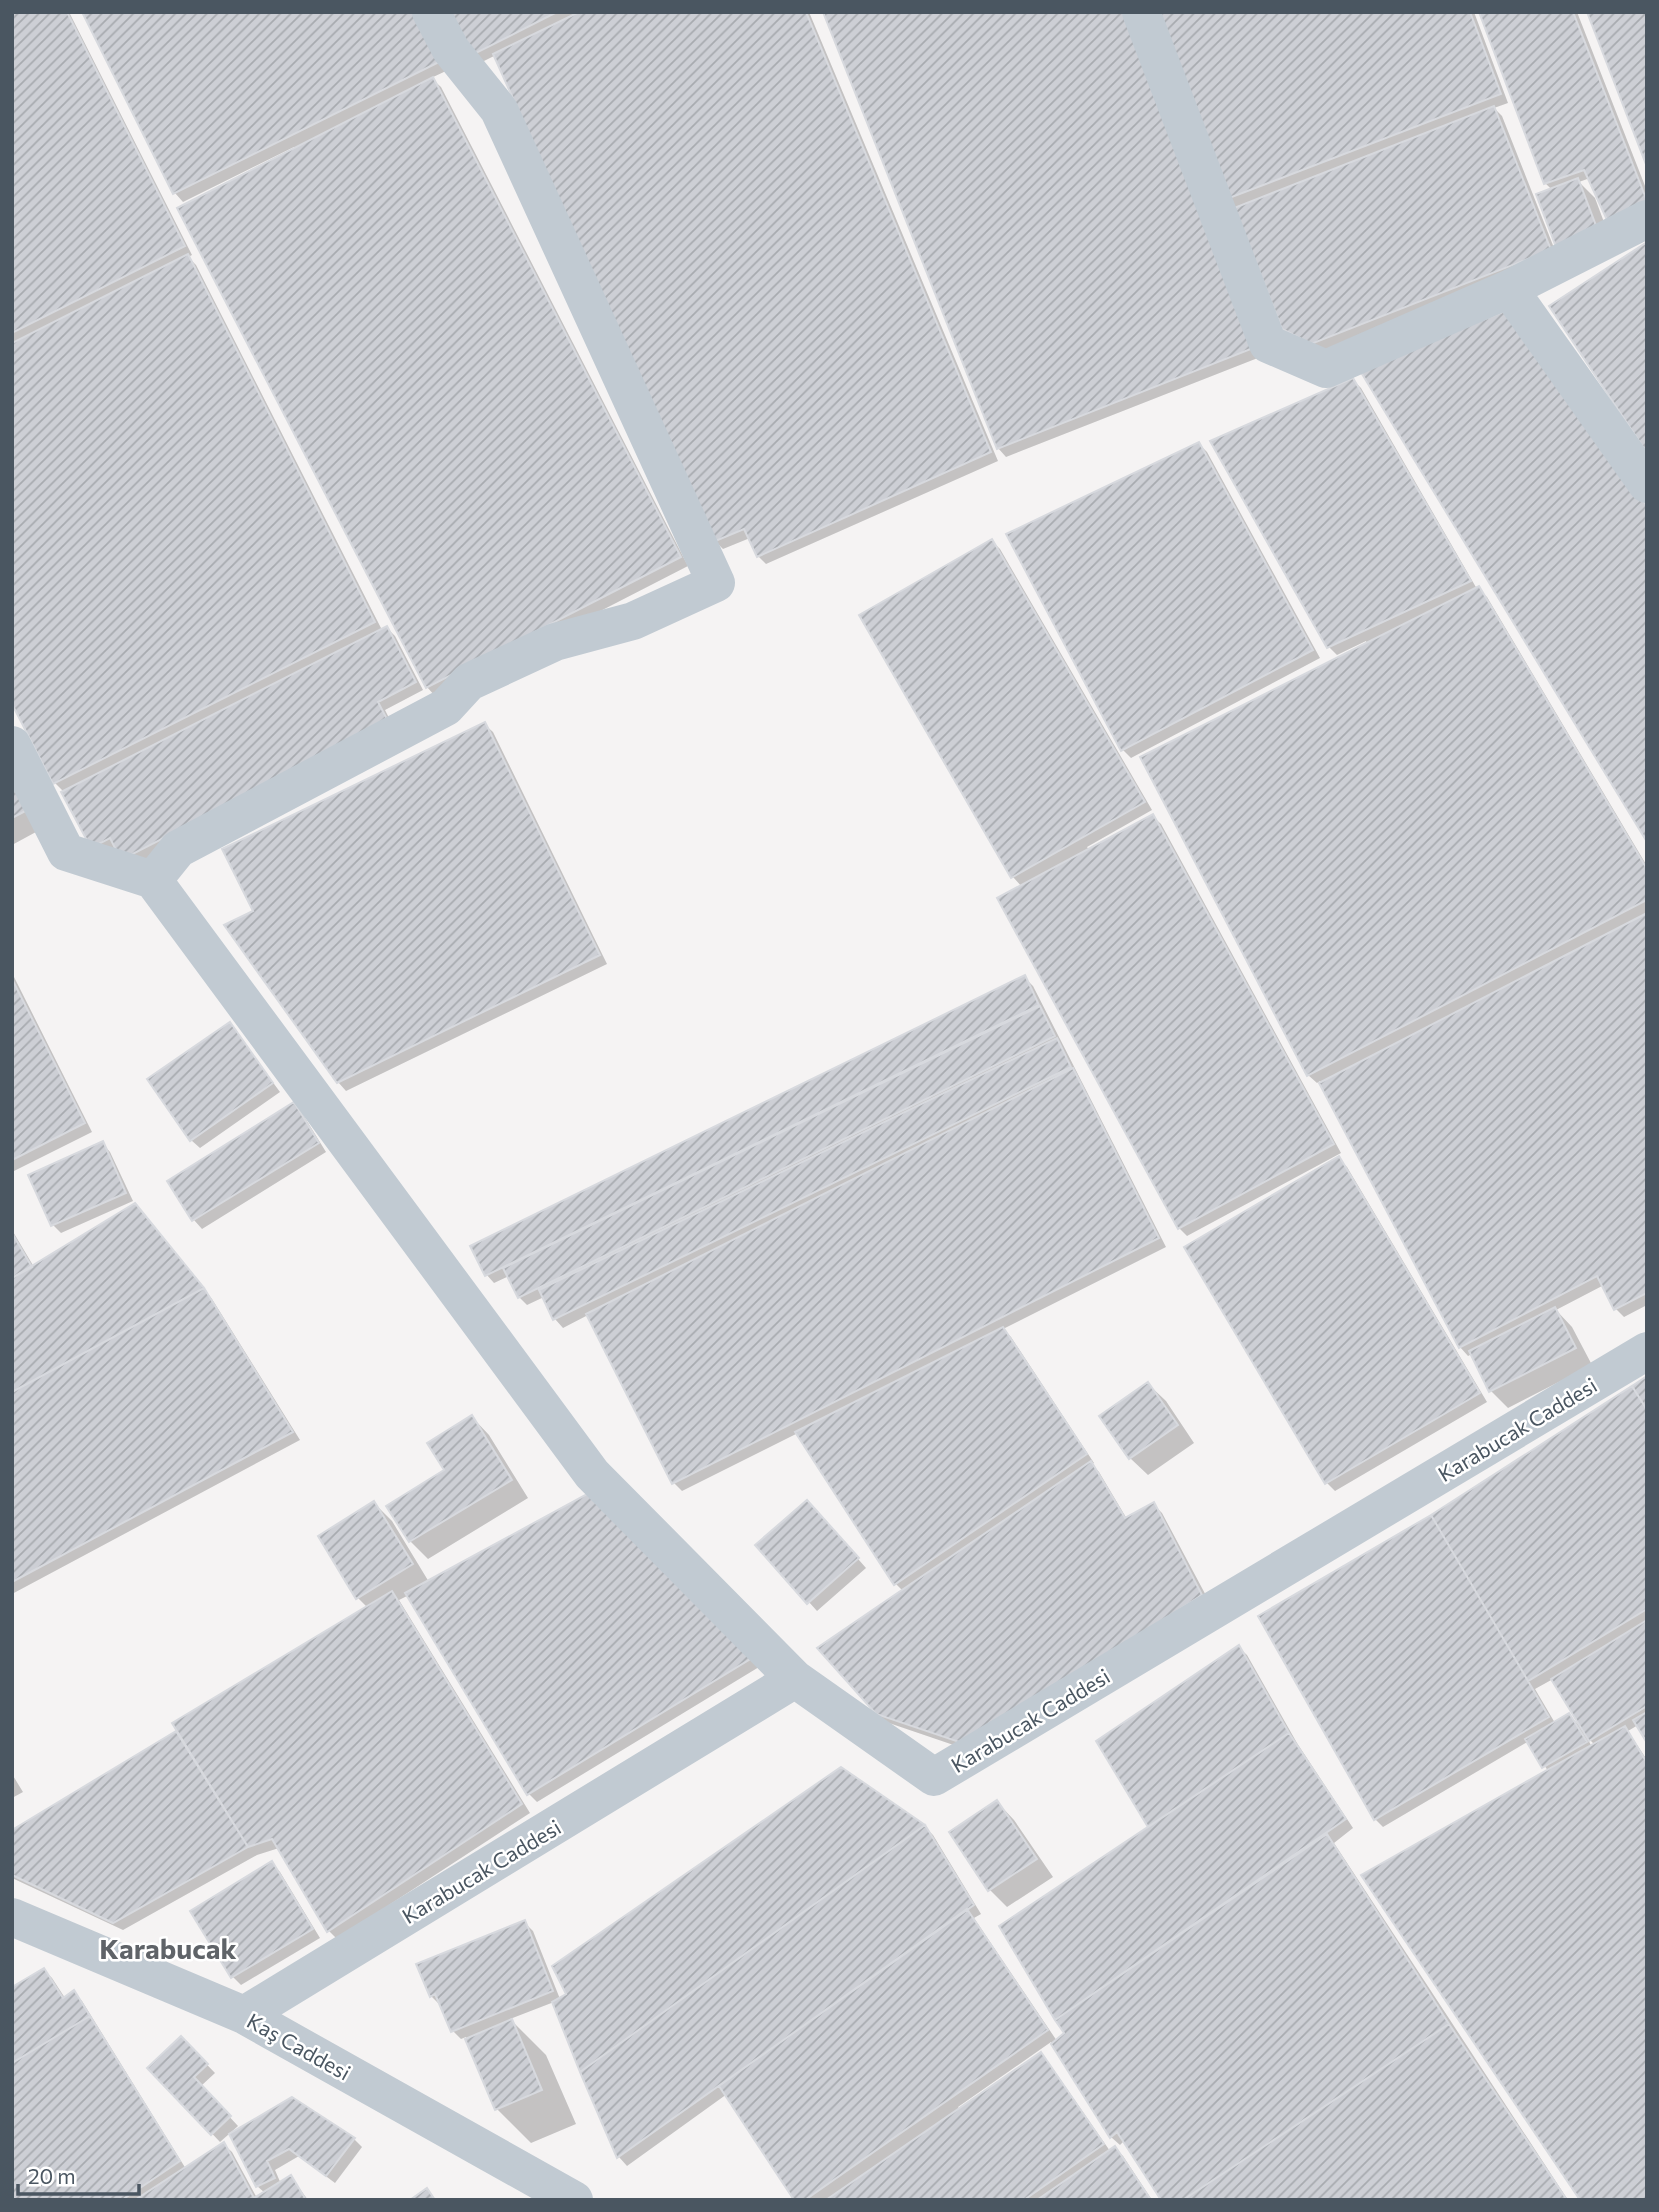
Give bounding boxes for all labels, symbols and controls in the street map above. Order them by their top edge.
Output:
street label: Karabucak Caddesi [1433,1372,1601,1486]
street label: Karabucak Caddesi [946,1663,1114,1777]
street label: Karabucak Caddesi [397,1814,565,1928]
district label: Karabucak [99,1931,237,1965]
street label: Kaş Caddesi [243,2007,355,2085]
scale bar [18,2152,138,2196]
text: 20 m [28,2163,76,2188]

